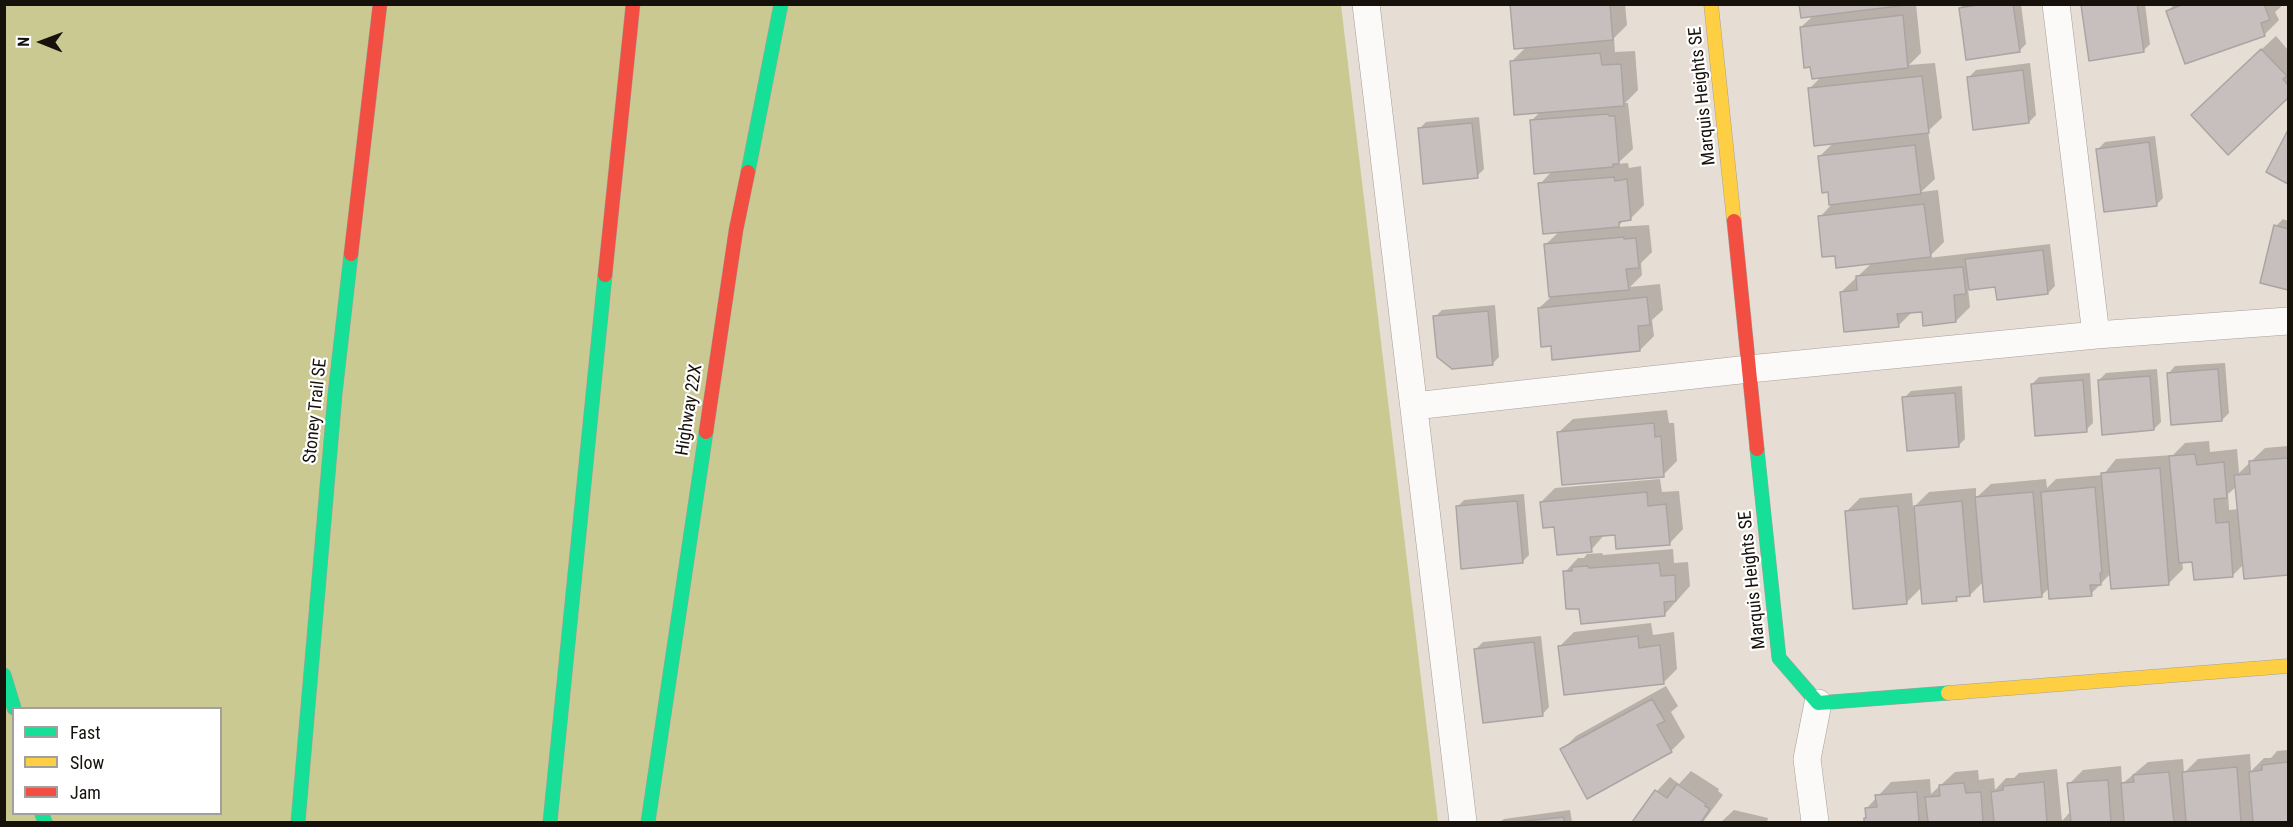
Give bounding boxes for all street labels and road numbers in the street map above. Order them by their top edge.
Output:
street label: Marquis Heights SE [1685,26,1721,166]
street label: Stoney Trail SE [300,357,332,465]
street label: Highway 22X [672,363,708,457]
street label: Marquis Heights SE [1735,510,1771,650]

